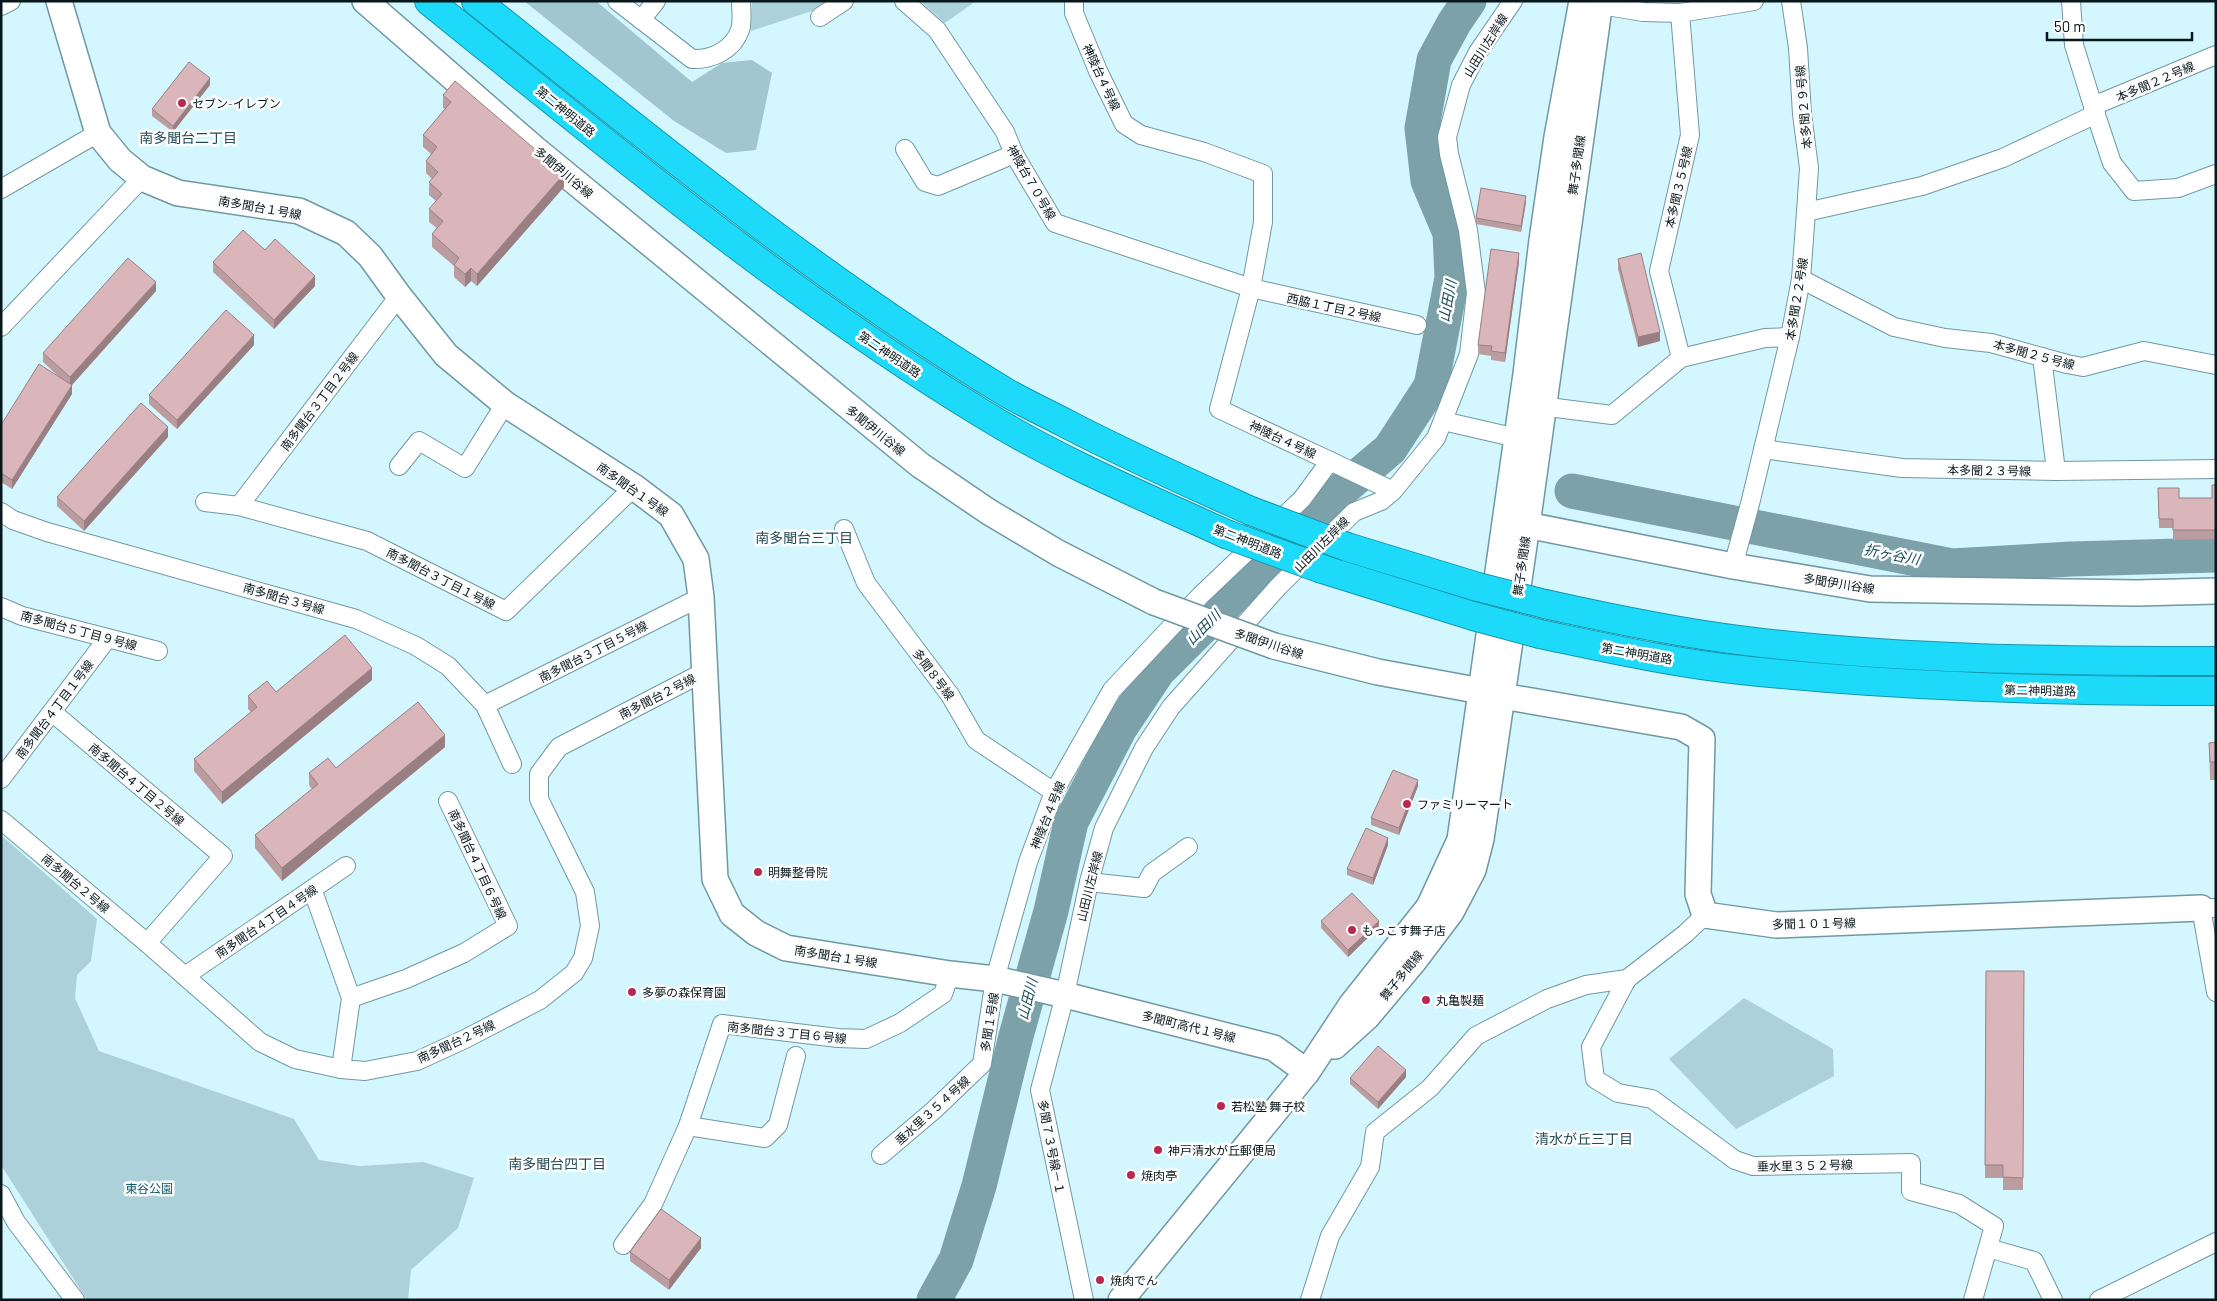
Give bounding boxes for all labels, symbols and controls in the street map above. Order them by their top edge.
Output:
scale bar [2047,10,2192,42]
street label: 山田川左岸線 [1460,11,1510,79]
text: 50 m [2054,17,2086,35]
street label: 神陵台４号線 [1080,41,1124,113]
street label: 本多聞２２号線 [2114,58,2196,104]
street label: 本多聞２９号線 [1792,65,1814,149]
street label: 第二神明道路 [534,83,598,139]
place label: セブン-イレブン [192,96,281,110]
marker: セブン-イレブン [176,97,188,109]
district label: 南多聞台二丁目 [139,129,237,146]
street label: 舞子多聞線 [1565,134,1587,196]
street label: 神陵台７０号線 [1005,142,1059,222]
street label: 多聞伊川谷線 [532,143,596,201]
street label: 本多聞３５号線 [1662,144,1694,230]
street label: 南多聞台１号線 [217,193,303,221]
street label: 本多聞２２号線 [1783,256,1809,342]
water label: 山田川 [1435,277,1459,323]
street label: 西脇１丁目２号線 [1286,290,1382,324]
street label: 第二神明道路 [856,328,924,380]
street label: 本多聞２５号線 [1992,336,2076,372]
street label: 南多聞台３丁目２号線 [277,349,361,453]
street label: 多聞伊川谷線 [844,402,908,458]
street label: 神陵台４号線 [1247,417,1319,461]
street label: 南多聞台１号線 [595,459,671,519]
street label: 本多聞２３号線 [1947,462,2031,478]
street label: 山田川左岸線 [1291,514,1351,574]
street label: 第二神明道路 [1212,522,1284,560]
district label: 南多聞台三丁目 [755,529,853,546]
street label: 舞子多聞線 [1510,535,1532,597]
water label: 折ヶ谷川 [1863,540,1923,568]
street label: 南多聞台３丁目１号線 [384,545,498,611]
street label: 多聞伊川谷線 [1802,570,1876,596]
street label: 南多聞台３号線 [242,580,326,616]
water label: 山田川 [1182,605,1225,648]
street label: 南多聞台５丁目９号線 [19,608,139,652]
street label: 南多聞台３丁目５号線 [536,618,650,684]
street label: 多聞伊川谷線 [1233,625,1305,661]
street label: 第二神明道路 [1600,640,1674,666]
street label: 多聞８号線 [910,646,958,702]
street label: 南多聞台４丁目１号線 [12,657,96,761]
street label: 南多聞台２号線 [616,671,698,721]
street label: 第二神明道路 [2004,682,2076,698]
street label: 南多聞台４丁目２号線 [87,740,187,828]
street label: 神陵台４号線 [1027,779,1067,851]
place label: ファミリーマート [1417,797,1513,811]
marker: ファミリーマート [1401,798,1413,810]
street label: 南多聞台４丁目６号線 [446,807,510,921]
street label: 山田川左岸線 [1073,849,1105,923]
street label: 南多聞台２号線 [39,851,113,915]
place label: 明舞整骨院 [768,865,828,879]
marker: 明舞整骨院 [752,866,764,878]
street label: 南多聞台４丁目４号線 [212,882,320,960]
street label: 多聞１０１号線 [1772,915,1856,931]
place label: もっこす舞子店 [1362,923,1446,937]
marker: もっこす舞子店 [1346,924,1358,936]
street label: 南多聞台１号線 [793,943,879,969]
street label: 舞子多聞線 [1377,947,1425,1003]
water label: 山田川 [1014,975,1041,1021]
place label: 多夢の森保育園 [642,985,726,999]
marker: 多夢の森保育園 [626,986,638,998]
street label: 多聞１号線 [977,991,1001,1053]
place label: 丸亀製麺 [1436,993,1484,1007]
marker: 丸亀製麺 [1420,994,1432,1006]
street label: 多聞町高代１号線 [1141,1008,1237,1044]
street label: 南多聞台２号線 [415,1017,497,1065]
street label: 南多聞台３丁目６号線 [727,1019,847,1045]
street label: 垂水里３５４号線 [892,1073,972,1147]
street label: 多聞７３号線－１ [1036,1099,1068,1195]
place label: 若松塾 舞子校 [1231,1099,1305,1113]
marker: 若松塾 舞子校 [1215,1100,1227,1112]
district label: 清水が丘三丁目 [1535,1130,1633,1147]
place label: 神戸清水が丘郵便局 [1168,1143,1276,1157]
marker: 神戸清水が丘郵便局 [1152,1144,1164,1156]
district label: 南多聞台四丁目 [508,1155,606,1172]
street label: 垂水里３５２号線 [1757,1157,1853,1173]
place label: 焼肉亭 [1141,1168,1177,1182]
marker: 焼肉亭 [1125,1169,1137,1181]
park label: 東谷公園 [125,1181,173,1195]
place label: 焼肉でん [1110,1273,1158,1287]
marker: 焼肉でん [1094,1274,1106,1286]

